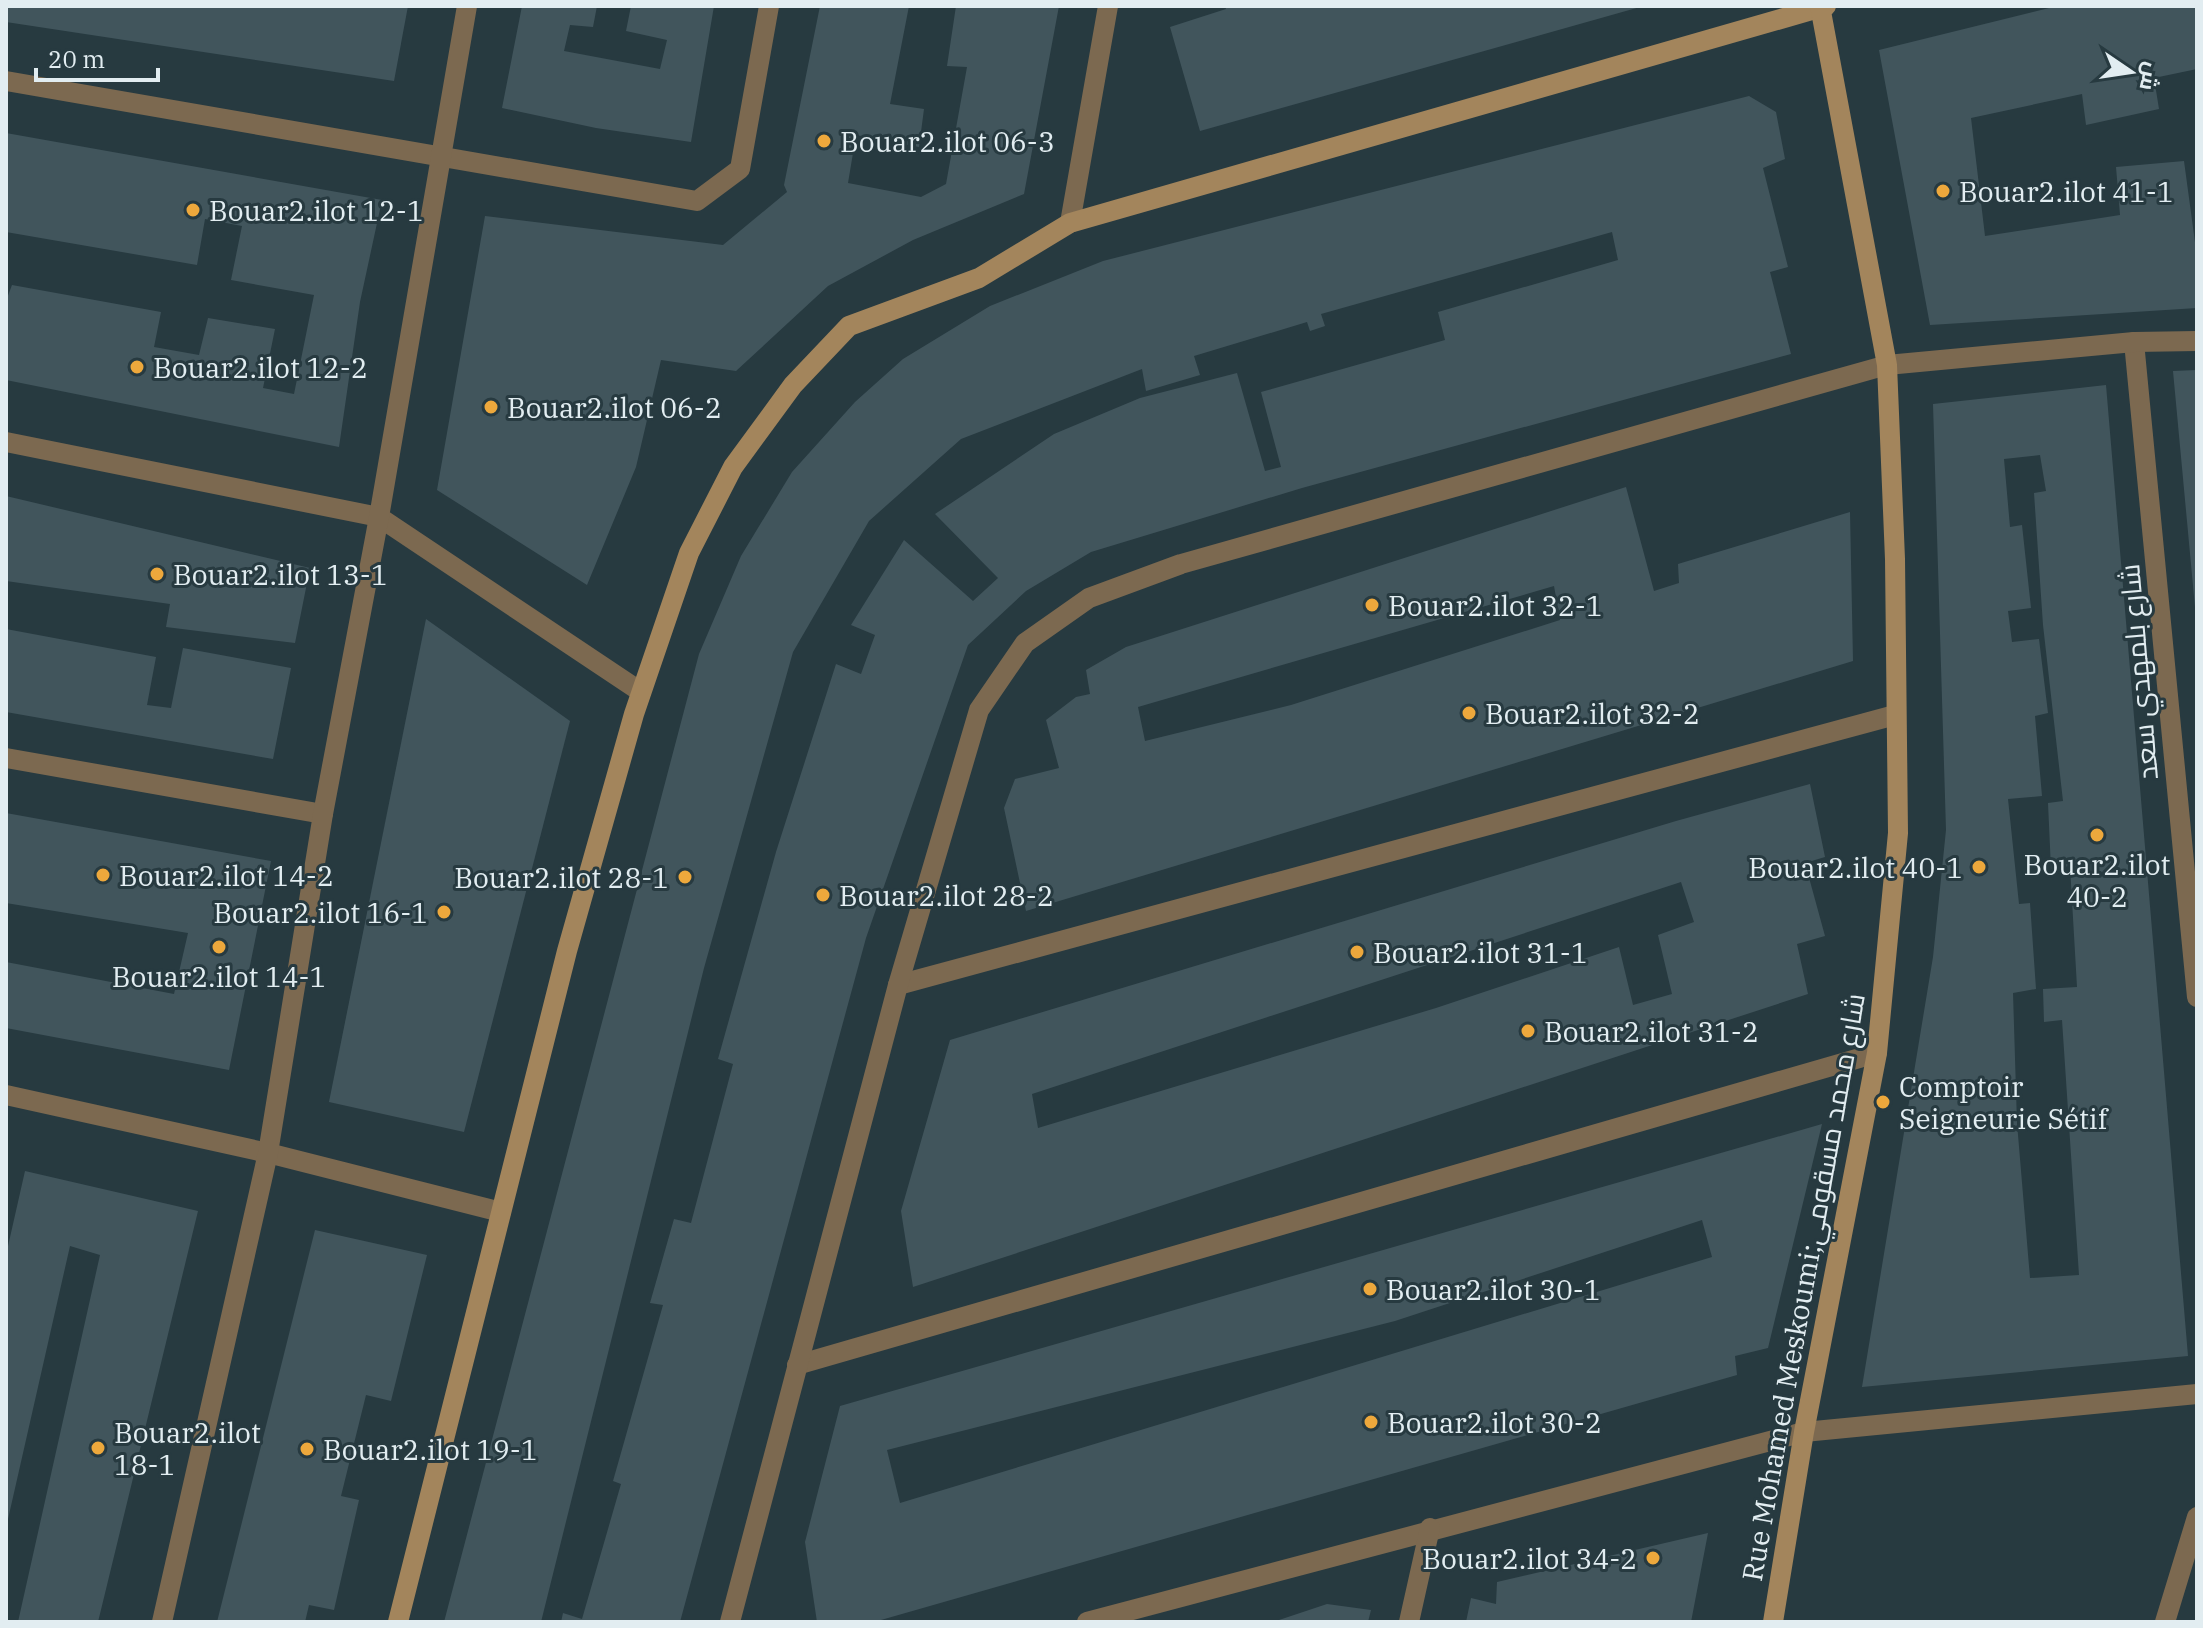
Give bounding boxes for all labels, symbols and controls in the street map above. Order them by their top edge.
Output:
scale bar [36,32,158,82]
north arrow [2091,32,2171,112]
text: 20 m [48,43,105,75]
text: ش [2134,60,2168,94]
place label: Bouar2.ilot 06-3 [840,123,1055,160]
marker: Bouar2.ilot 06-3 [815,132,833,150]
place label: Bouar2.ilot 41-1 [1959,173,2174,210]
marker: Bouar2.ilot 41-1 [1934,182,1952,200]
place label: Bouar2.ilot 12-1 [209,192,424,229]
marker: Bouar2.ilot 12-1 [184,201,202,219]
place label: Bouar2.ilot 12-2 [153,349,368,386]
marker: Bouar2.ilot 12-2 [128,358,146,376]
place label: Bouar2.ilot 06-2 [507,389,722,426]
marker: Bouar2.ilot 06-2 [482,398,500,416]
place label: Bouar2.ilot 13-1 [173,556,388,593]
street label: شارع بلمهدي سعد [2110,562,2170,782]
marker: Bouar2.ilot 13-1 [148,565,166,583]
place label: Bouar2.ilot 32-1 [1388,587,1603,624]
marker: Bouar2.ilot 32-1 [1363,596,1381,614]
place label: Bouar2.ilot 32-2 [1485,695,1700,732]
marker: Bouar2.ilot 32-2 [1460,704,1478,722]
marker: Bouar2.ilot 40-2 [2088,826,2106,844]
place label: Bouar2.ilot 40-2 [2024,846,2171,915]
place label: Bouar2.ilot 40-1 [1748,849,1963,886]
place label: Bouar2.ilot 14-2 [119,857,334,894]
marker: Bouar2.ilot 40-1 [1970,858,1988,876]
place label: Bouar2.ilot 28-1 [454,859,669,896]
marker: Bouar2.ilot 14-2 [94,866,112,884]
marker: Bouar2.ilot 28-1 [676,868,694,886]
place label: Bouar2.ilot 28-2 [839,877,1054,914]
marker: Bouar2.ilot 28-2 [814,886,832,904]
place label: Bouar2.ilot 16-1 [213,894,428,931]
marker: Bouar2.ilot 16-1 [435,903,453,921]
place label: Bouar2.ilot 31-1 [1373,934,1588,971]
marker: Bouar2.ilot 14-1 [210,938,228,956]
marker: Bouar2.ilot 31-1 [1348,943,1366,961]
place label: Bouar2.ilot 14-1 [112,958,326,995]
street label: Rue Mohamed Meskoumi;شارع محمد مسقومي [1733,990,1877,1585]
place label: Bouar2.ilot 31-2 [1544,1013,1759,1050]
marker: Bouar2.ilot 31-2 [1519,1022,1537,1040]
place label: Comptoir Seigneurie Sétif [1899,1068,2110,1137]
marker: Comptoir Seigneurie Sétif [1874,1093,1892,1111]
place label: Bouar2.ilot 30-1 [1386,1271,1601,1308]
marker: Bouar2.ilot 30-1 [1361,1280,1379,1298]
place label: Bouar2.ilot 30-2 [1387,1404,1602,1441]
marker: Bouar2.ilot 30-2 [1362,1413,1380,1431]
place label: Bouar2.ilot 18-1 [114,1414,261,1483]
place label: Bouar2.ilot 19-1 [323,1431,538,1468]
marker: Bouar2.ilot 18-1 [89,1439,107,1457]
marker: Bouar2.ilot 19-1 [298,1440,316,1458]
place label: Bouar2.ilot 34-2 [1422,1540,1637,1577]
marker: Bouar2.ilot 34-2 [1644,1549,1662,1567]

